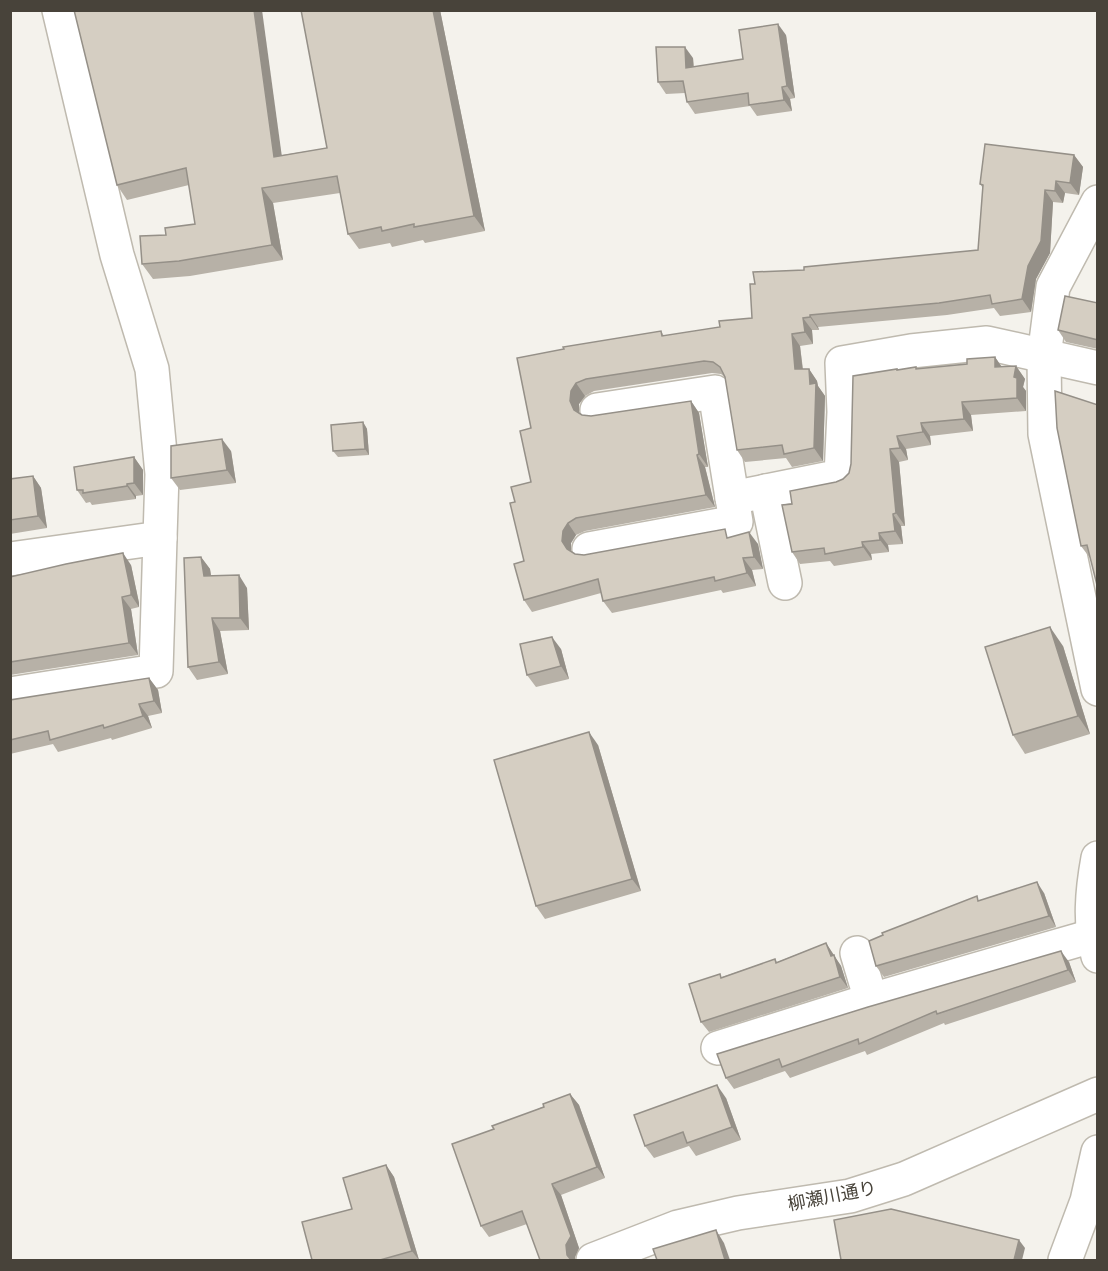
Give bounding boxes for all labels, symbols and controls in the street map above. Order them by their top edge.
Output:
street label: 柳瀬川通り [786,1177,878,1215]

